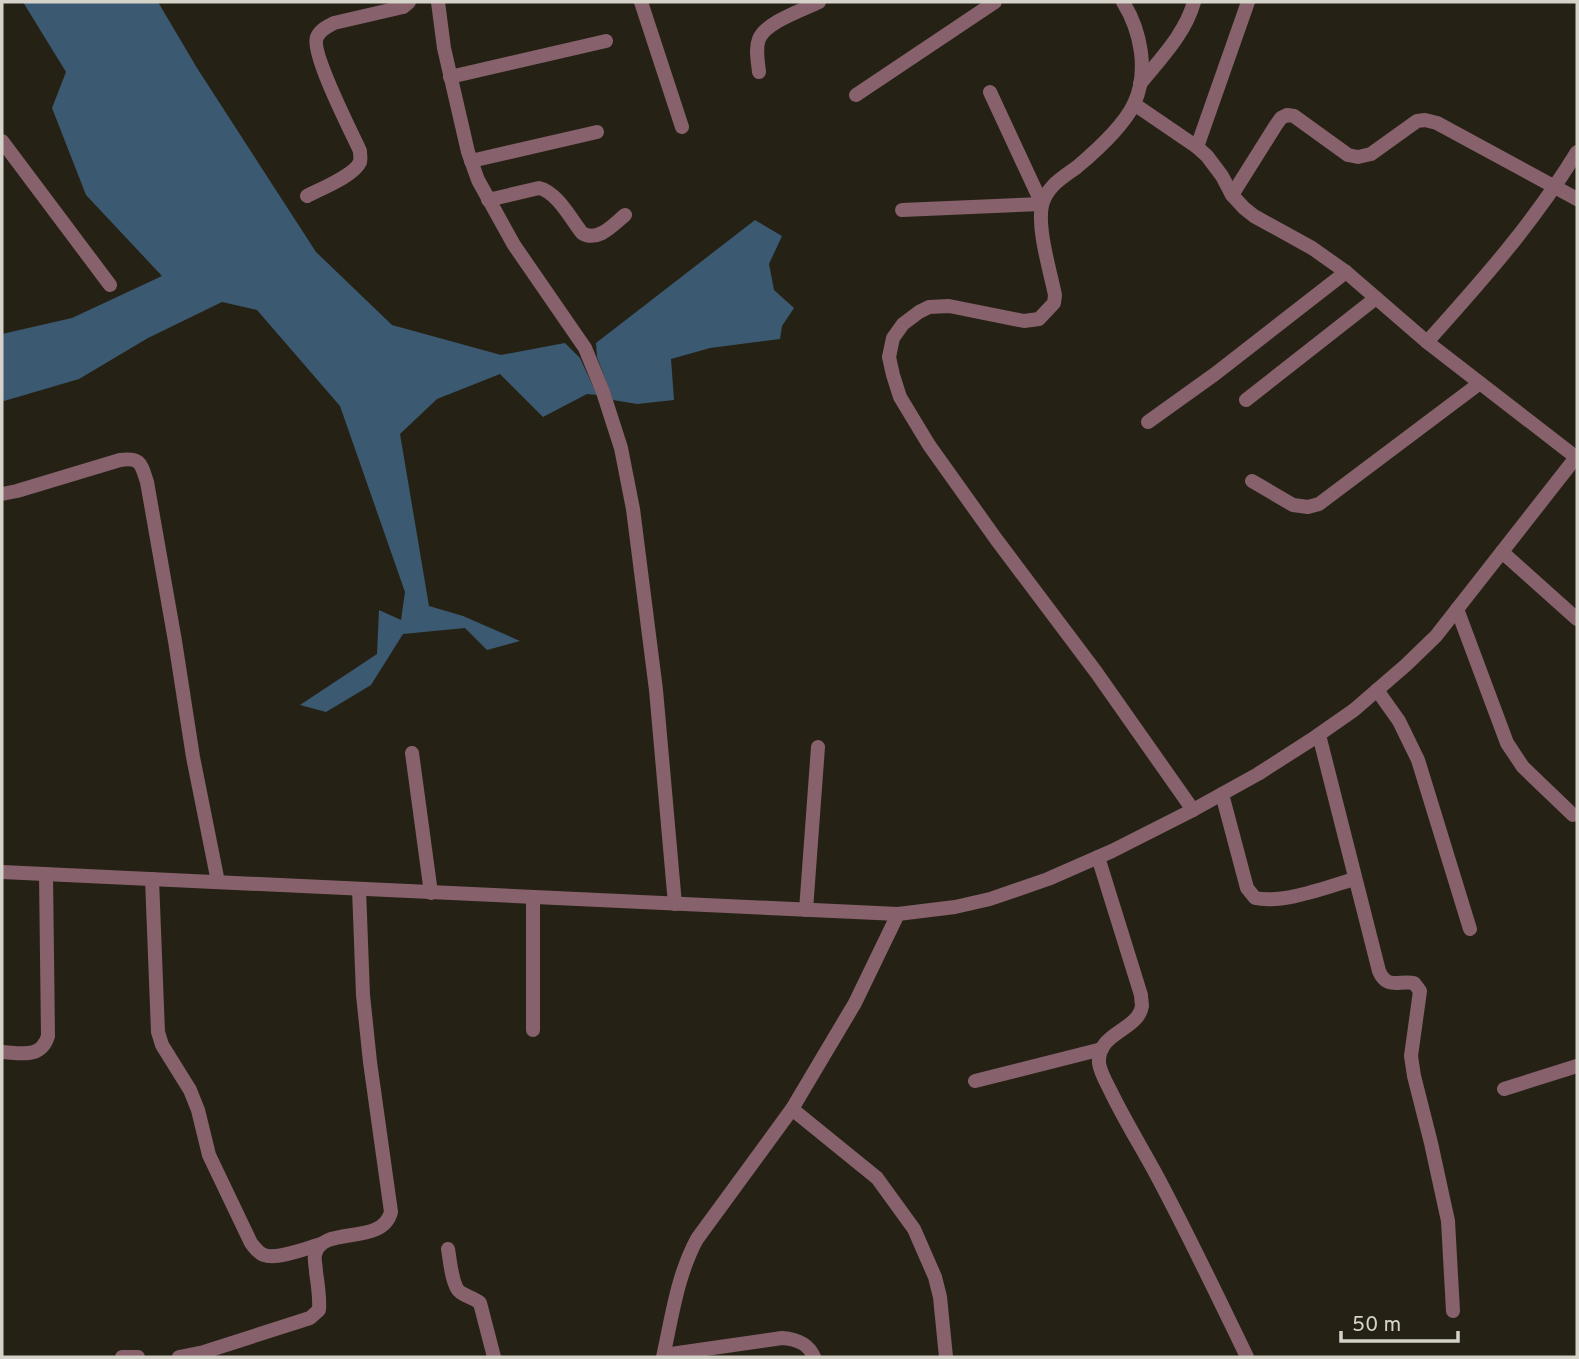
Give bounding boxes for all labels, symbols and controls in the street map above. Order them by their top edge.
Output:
scale bar [1341,1300,1458,1344]
text: 50 m [1352,1312,1401,1339]

